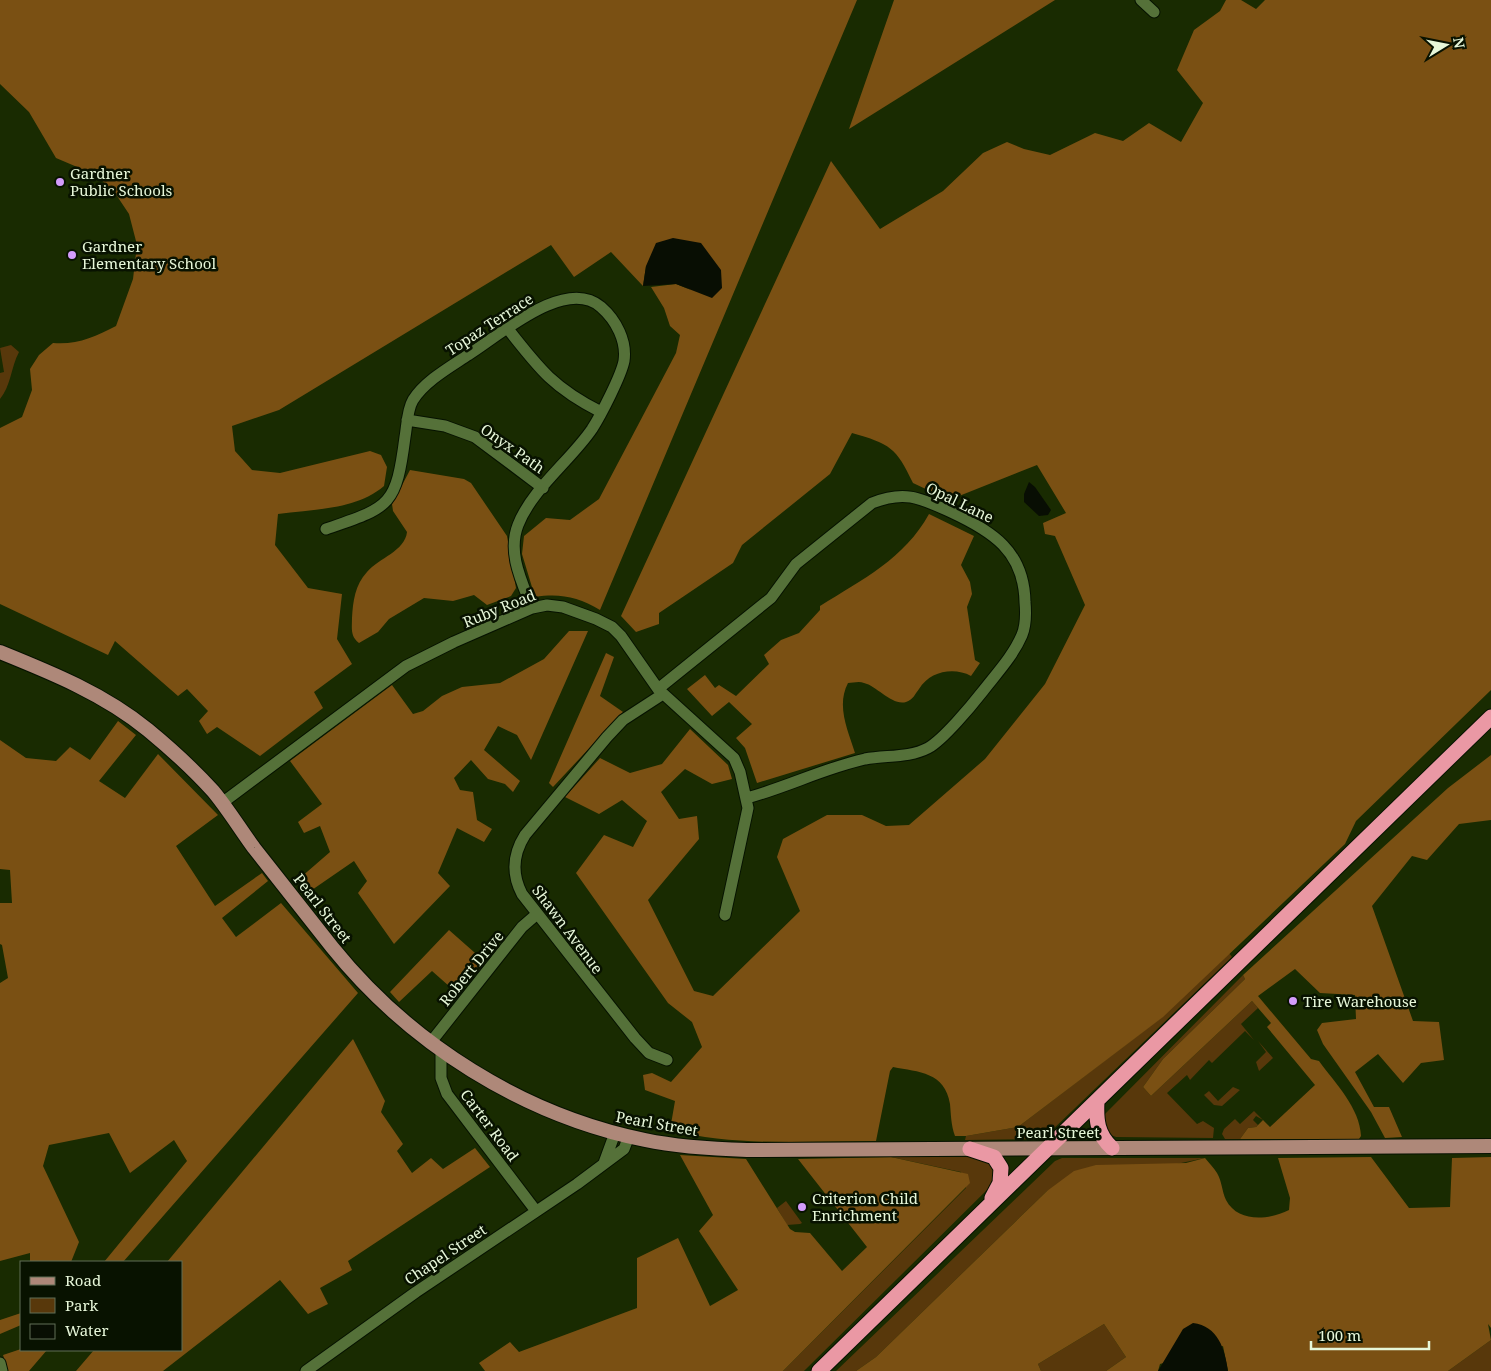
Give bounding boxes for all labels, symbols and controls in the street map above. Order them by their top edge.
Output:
north arrow [1421,20,1471,70]
text: N [1449,36,1470,50]
place label: Gardner Public Schools [70,163,173,200]
marker: Gardner Public Schools [54,176,66,188]
place label: Gardner Elementary School [82,236,216,273]
marker: Gardner Elementary School [66,249,78,261]
street label: Topaz Terrace [441,288,537,360]
street label: Onyx Path [477,419,549,478]
street label: Opal Lane [923,477,997,527]
street label: Ruby Road [460,584,538,632]
street label: Pearl Street [290,869,356,947]
street label: Shawn Avenue [528,881,608,977]
street label: Robert Drive [434,926,508,1010]
place label: Tire Warehouse [1303,991,1417,1011]
marker: Tire Warehouse [1287,995,1299,1007]
street label: Carter Road [456,1085,524,1165]
street label: Pearl Street [614,1106,700,1140]
street label: Pearl Street [1017,1122,1099,1142]
place label: Criterion Child Enrichment [812,1188,918,1225]
marker: Criterion Child Enrichment [796,1201,808,1213]
street label: Chapel Street [400,1219,490,1289]
legend [20,1261,182,1351]
text: Road [65,1270,101,1290]
text: Park [65,1295,99,1315]
scale bar [1311,1318,1428,1350]
text: Water [65,1320,108,1340]
text: 100 m [1318,1325,1361,1345]

